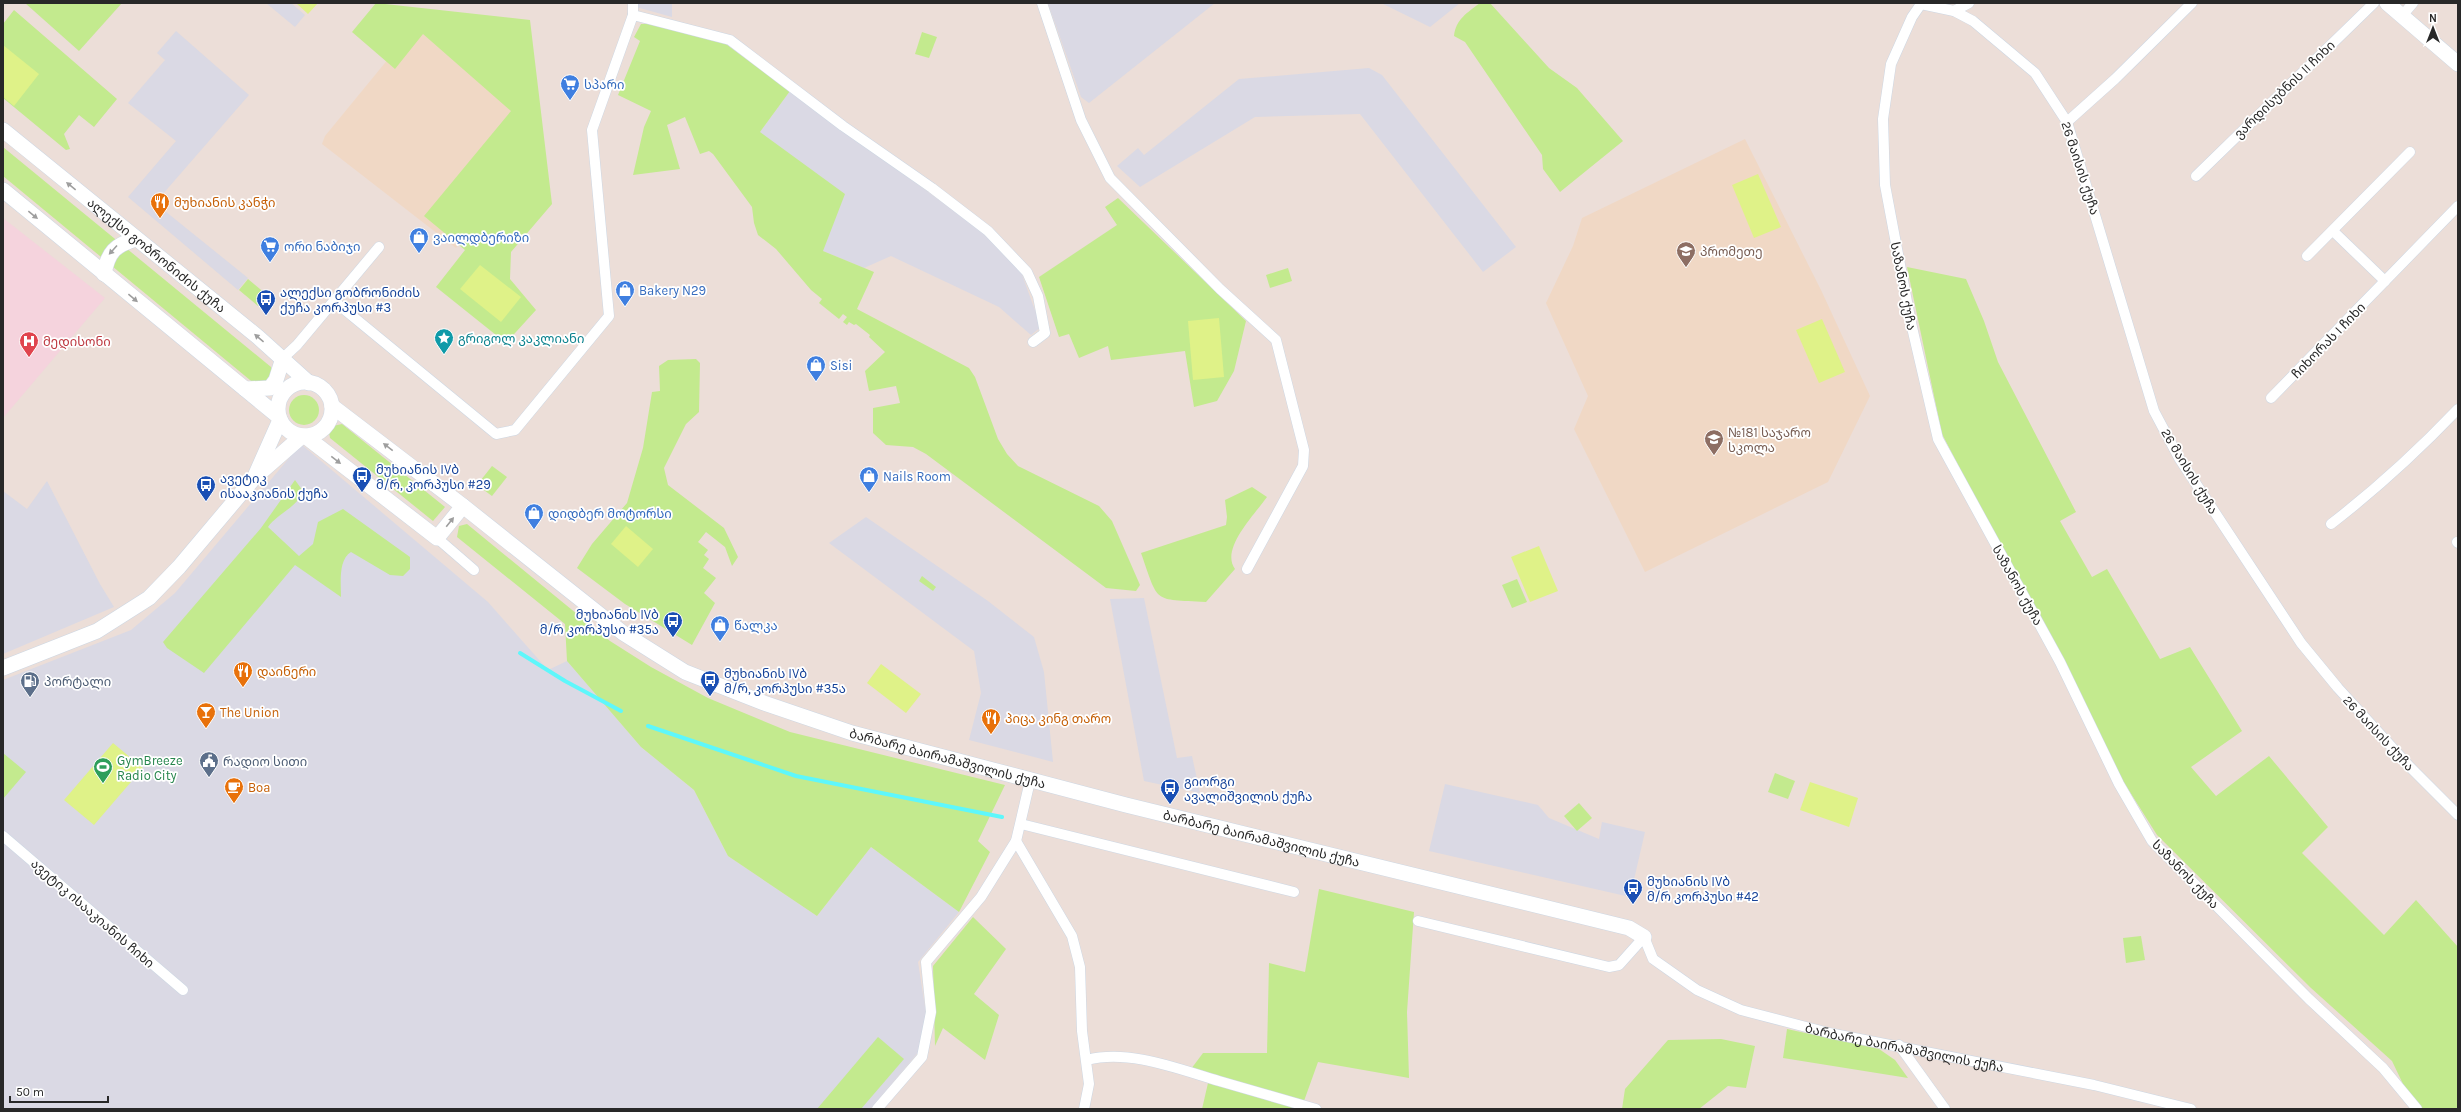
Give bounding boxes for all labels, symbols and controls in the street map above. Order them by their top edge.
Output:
north arrow [2413,8,2453,48]
text: N [2429,12,2437,25]
street label: ვარდისუბნის II ჩიხი [2231,37,2339,142]
supermarket icon: სპარი [559,73,581,101]
place label: სპარი [584,77,624,92]
street label: 26 მაისის ქუჩა [2058,120,2103,217]
one-way arrow [66,181,76,190]
restaurant icon: მუხიანის კანჭი [149,191,171,219]
street label: ალექსი გობრონიძის ქუჩა [84,195,229,316]
place label: მუხიანის კანჭი [174,195,276,210]
one-way arrow [28,211,39,219]
shop icon: ვაილდბერიზი [408,226,430,254]
place label: ვაილდბერიზი [433,230,529,246]
supermarket icon: ორი ნაბიჯი [259,235,281,263]
place label: ორი ნაბიჯი [284,239,360,254]
school or university icon: პრომეთე [1675,240,1697,268]
street label: საზანოს ქუჩა [1888,241,1919,331]
place label: პრომეთე [1700,244,1763,259]
one-way arrow [109,245,118,255]
shop icon: Bakery N29 [614,279,636,307]
place label: Bakery N29 [639,283,706,298]
place label: ალექსი გობრონიძის ქუჩა კორპუსი #3 [280,285,420,315]
bus stop icon: ალექსი გობრონიძის ქუჩა კორპუსი #3 [255,288,277,316]
one-way arrow [128,293,139,302]
street label: ჩიხორას I ჩიხი [2288,299,2368,381]
place icon: გრიგოლ კაკლიანი [433,327,455,355]
hospital icon: მედისონი [18,330,40,358]
place label: გრიგოლ კაკლიანი [458,331,584,347]
place label: მედისონი [43,334,111,350]
one-way arrow [254,334,264,343]
shop icon: Sisi [805,354,827,382]
place label: Sisi [830,358,852,373]
place label: №181 საჯარო სკოლა [1728,425,1811,456]
street label: 26 მაისის ქუჩა [2158,426,2221,517]
school or university icon: №181 საჯარო სკოლა [1703,428,1725,456]
one-way arrow [383,443,394,452]
one-way arrow [331,456,342,465]
place label: მუხიანის IVბ მ/რ, კორპუსი #29 [376,462,491,492]
bus stop icon: მუხიანის IVბ მ/რ, კორპუსი #29 [351,465,373,493]
shop icon: Nails Room [858,465,880,493]
place label: Nails Room [883,469,951,484]
place label: ავეტიკ ისააკიანის ქუჩა [220,471,328,501]
bus stop icon: ავეტიკ ისააკიანის ქუჩა [195,474,217,502]
shop icon: დიდბერ მოტორსი [523,502,545,530]
place label: დიდბერ მოტორსი [548,506,672,522]
one-way arrow [446,517,454,528]
street label: საზანოს ქუჩა [1989,542,2046,628]
place label: მუხიანის IVბ მ/რ კორპუსი #35ა [540,607,659,637]
bus stop icon: მუხიანის IVბ მ/რ კორპუსი #35ა [662,610,684,638]
shop icon: წალკა [709,614,731,642]
place label: წალკა [734,618,778,634]
restaurant icon: დაინერი [232,660,254,688]
place label: დაინერი [257,664,316,680]
place label: მუხიანის IVბ მ/რ, კორპუსი #35ა [724,666,846,696]
bus stop icon: მუხიანის IVბ მ/რ, კორპუსი #35ა [699,669,721,697]
fuel station icon: პორტალი [19,670,41,698]
place label: პორტალი [44,674,111,690]
street label: 26 მაისის ქუჩა [2340,693,2417,774]
bar icon: The Union [195,701,217,729]
place label: The Union [220,705,279,720]
restaurant icon: პიცა კინგ თარო [980,707,1002,735]
place label: პიცა კინგ თარო [1005,711,1111,726]
street label: ბარბარე ბაირამაშვილის ქუჩა [848,726,1047,792]
public building icon: რადიო სითი [198,750,220,778]
place label: GymBreeze Radio City [117,753,183,783]
place label: რადიო სითი [223,754,307,770]
sports icon: GymBreeze Radio City [92,756,114,784]
place label: გიორგი ავალიშვილის ქუჩა [1184,774,1312,805]
cafe icon: Boa [223,776,245,804]
bus stop icon: გიორგი ავალიშვილის ქუჩა [1159,777,1181,805]
place label: Boa [248,780,270,795]
street label: ბარბარე ბაირამაშვილის ქუჩა [1161,807,1361,870]
street label: საზანოს ქუჩა [2149,837,2222,912]
street label: ავეტიკ ისააკიანის ჩიხი [28,856,157,971]
place label: მუხიანის IVბ მ/რ კორპუსი #42 [1647,874,1759,904]
bus stop icon: მუხიანის IVბ მ/რ კორპუსი #42 [1622,877,1644,905]
street label: ბარბარე ბაირამაშვილის ქუჩა [1804,1020,2005,1075]
scale bar [10,1078,108,1104]
text: 50 m [16,1085,44,1099]

